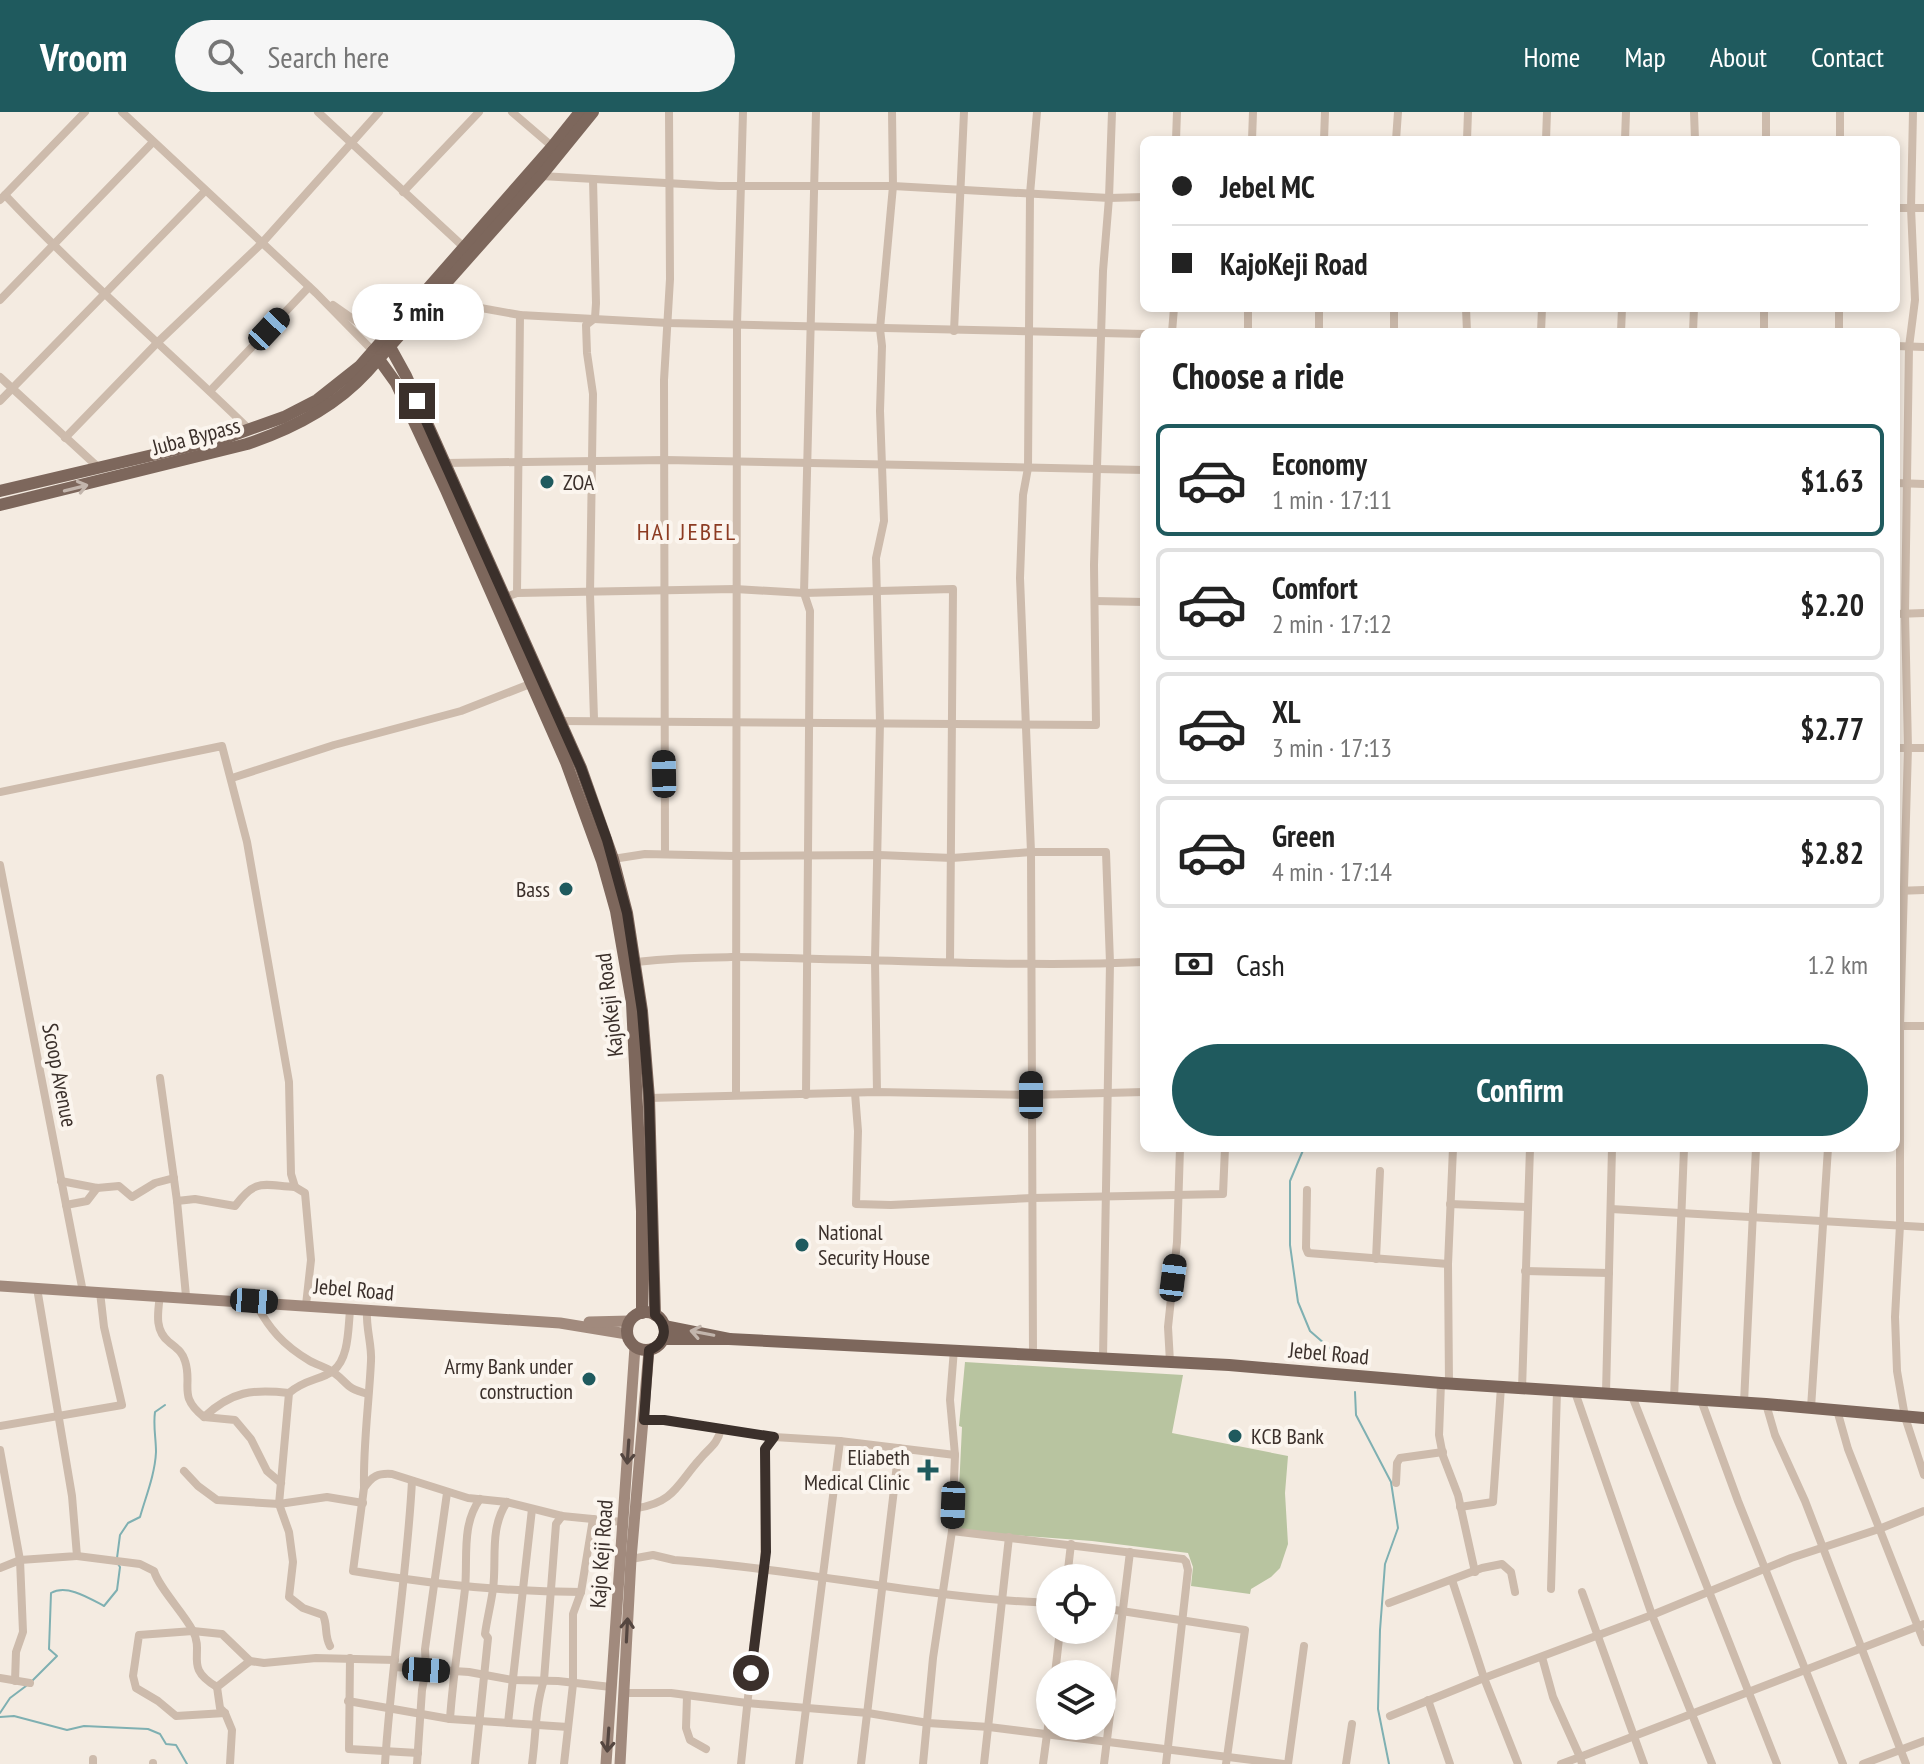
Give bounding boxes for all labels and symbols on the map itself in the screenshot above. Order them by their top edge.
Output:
callout: 3 min [351,285,483,341]
car [244,303,294,355]
route end [399,383,435,419]
street label: Juba Bypass [148,411,243,461]
place label: ZOA [563,468,595,496]
marker: ZOA [538,473,556,491]
one-way arrow [63,479,88,494]
district label: HAI JEBEL [637,516,737,547]
car [652,750,676,798]
place label: Bass [516,875,550,903]
marker: Bass [557,880,575,898]
street label: KajoKeji Road [589,952,629,1058]
street label: Scoop Avenue [36,1021,84,1129]
car [1019,1071,1043,1119]
place label: National Security House [818,1218,930,1271]
marker: National Security House [793,1236,811,1254]
car [1158,1253,1188,1303]
street label: Jebel Road [312,1271,395,1306]
car [229,1287,279,1315]
one-way arrow [689,1325,715,1340]
street label: Jebel Road [1287,1335,1370,1370]
place label: Army Bank under construction [445,1352,573,1405]
marker: Army Bank under construction [580,1370,598,1388]
place label: KCB Bank [1251,1422,1324,1450]
marker: KCB Bank [1226,1427,1244,1445]
one-way arrow [620,1438,635,1465]
place label: Eliabeth Medical Clinic [804,1443,910,1496]
marker: Eliabeth Medical Clinic [917,1459,939,1481]
car [940,1481,966,1529]
street label: Kajo Keji Road [583,1499,619,1609]
one-way arrow [620,1617,635,1644]
route start [733,1655,769,1691]
car [401,1656,451,1684]
one-way arrow [600,1726,615,1753]

